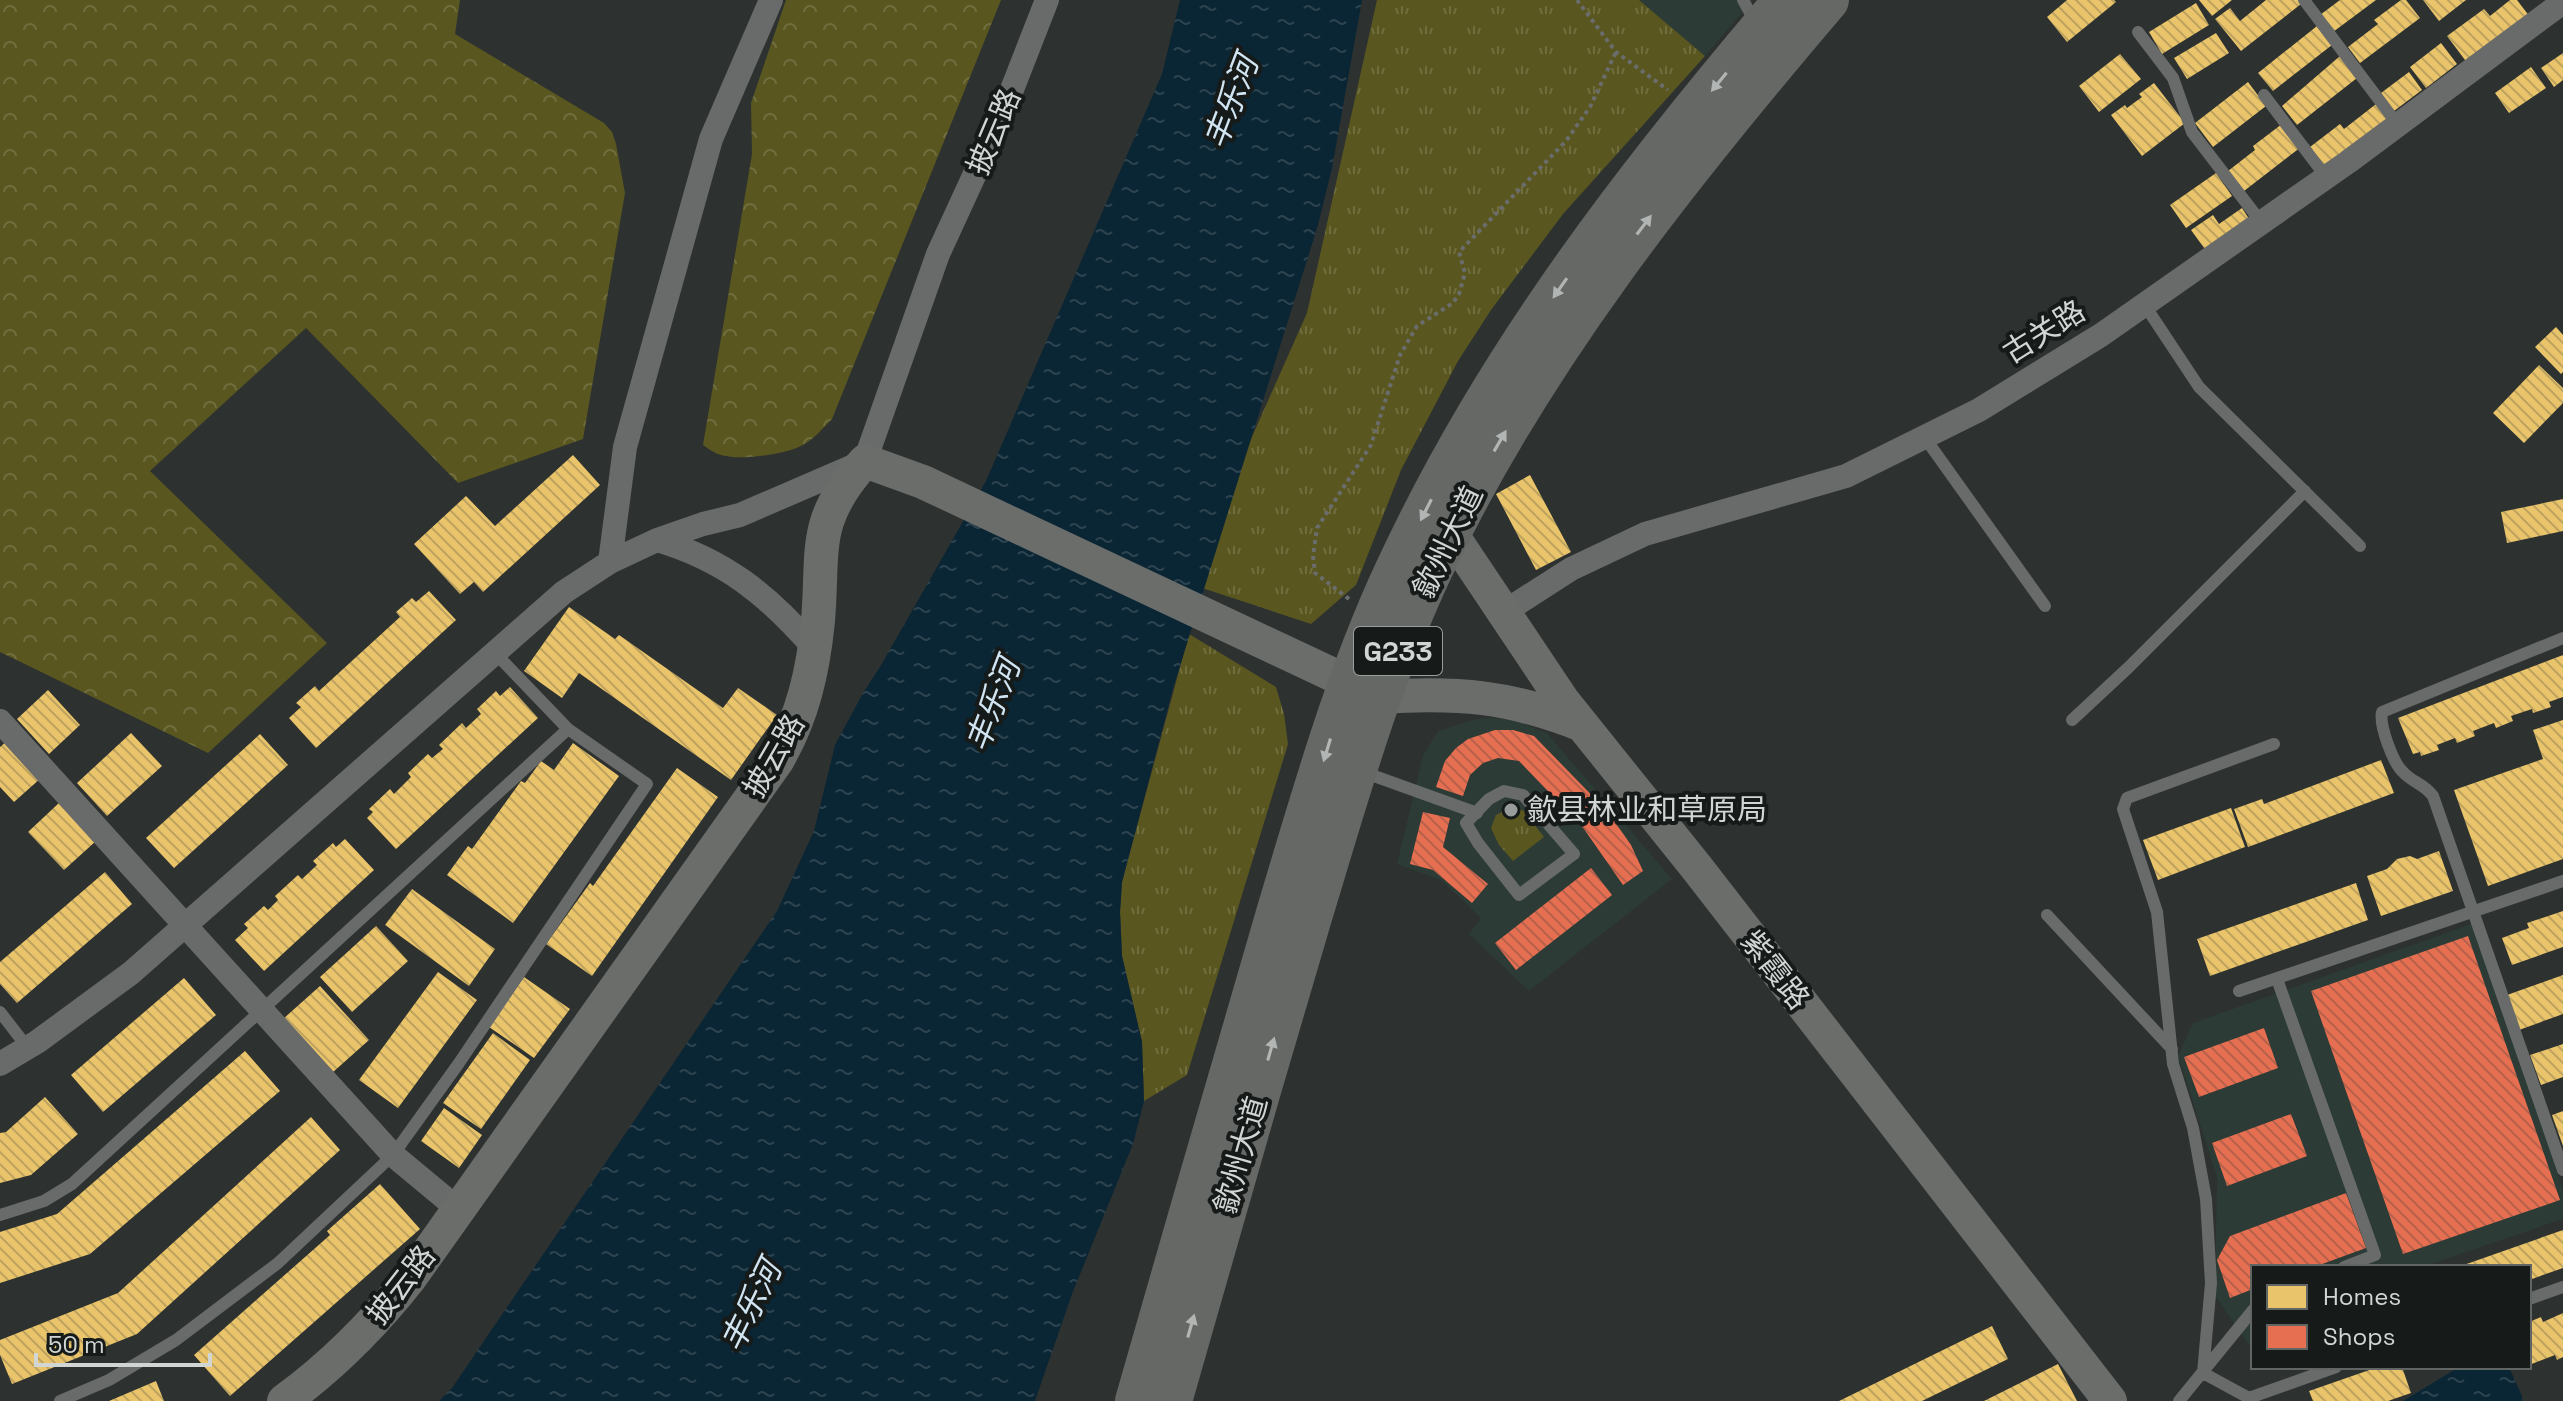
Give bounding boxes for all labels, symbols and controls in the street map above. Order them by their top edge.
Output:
water label: 丰乐河 [1195,44,1269,154]
one-way arrow [1711,71,1728,91]
street label: 披云路 [958,83,1029,181]
one-way arrow [1635,214,1651,235]
one-way arrow [1553,277,1568,298]
street label: 古关路 [1995,291,2092,372]
one-way arrow [1493,430,1507,452]
street label: 歙州大道 [1404,479,1491,604]
one-way arrow [1420,499,1433,522]
road number: G233 [1354,627,1442,675]
water label: 丰乐河 [957,647,1031,757]
street label: 披云路 [734,707,813,804]
one-way arrow [1320,739,1333,763]
place label: 歙县林业和草原局 [1527,790,1767,829]
marker: 歙县林业和草原局 [1502,801,1520,819]
street label: 紫霞路 [1732,922,1818,1017]
one-way arrow [1265,1037,1278,1061]
street label: 歙州大道 [1205,1092,1276,1218]
street label: 披云路 [358,1237,444,1332]
water label: 丰乐河 [712,1249,793,1358]
legend [2251,1265,2531,1369]
text: Homes [2323,1281,2401,1312]
one-way arrow [1185,1314,1198,1338]
scale bar [36,1317,210,1367]
text: Shops [2323,1321,2395,1352]
text: 50 m [48,1329,105,1360]

